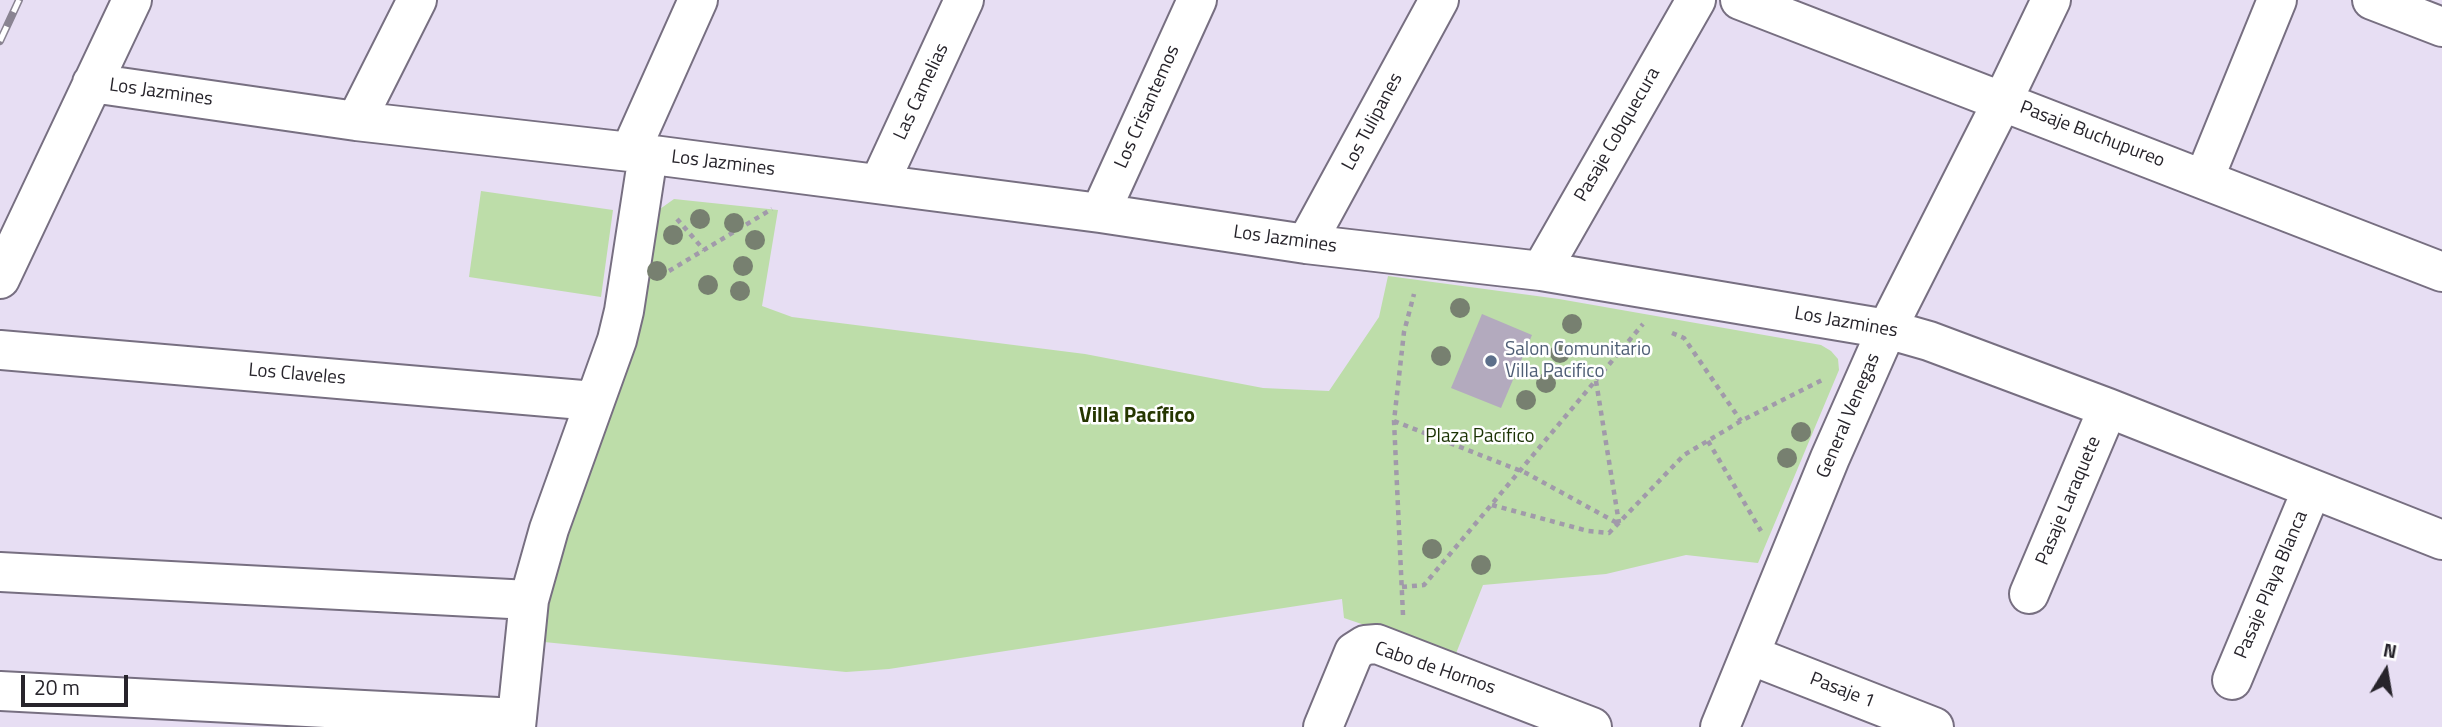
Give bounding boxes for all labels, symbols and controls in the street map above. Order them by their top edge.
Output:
street label: Las Camelias [890,40,954,144]
street label: Los Crisantemos [1111,42,1185,172]
street label: Pasaje Cobquecura [1570,64,1666,206]
street label: Los Tulipanes [1338,69,1408,175]
street label: Los Jazmines [108,74,214,112]
street label: Pasaje Buchupureo [2016,97,2168,173]
street label: Los Jazmines [670,146,776,182]
street label: Los Jazmines [1232,221,1338,259]
street label: Los Jazmines [1793,303,1899,343]
place label: Salon Comunitario Villa Pacifico [1505,339,1651,383]
street label: General Venegas [1812,350,1886,482]
marker: Salon Comunitario Villa Pacifico [1483,353,1499,369]
street label: Los Claveles [247,359,347,391]
district label: Villa Pacífico [1079,404,1195,430]
park label: Plaza Pacífico [1425,426,1535,448]
street label: Pasaje Laraquete [2032,433,2106,569]
street label: Pasaje Playa Blanca [2231,508,2313,662]
text: N [2381,634,2399,665]
north arrow [2351,636,2421,706]
street label: Cabo de Hornos [1372,638,1498,700]
scale bar [24,660,131,704]
street label: Pasaje 1 [1806,668,1878,714]
text: 20 m [34,671,80,703]

